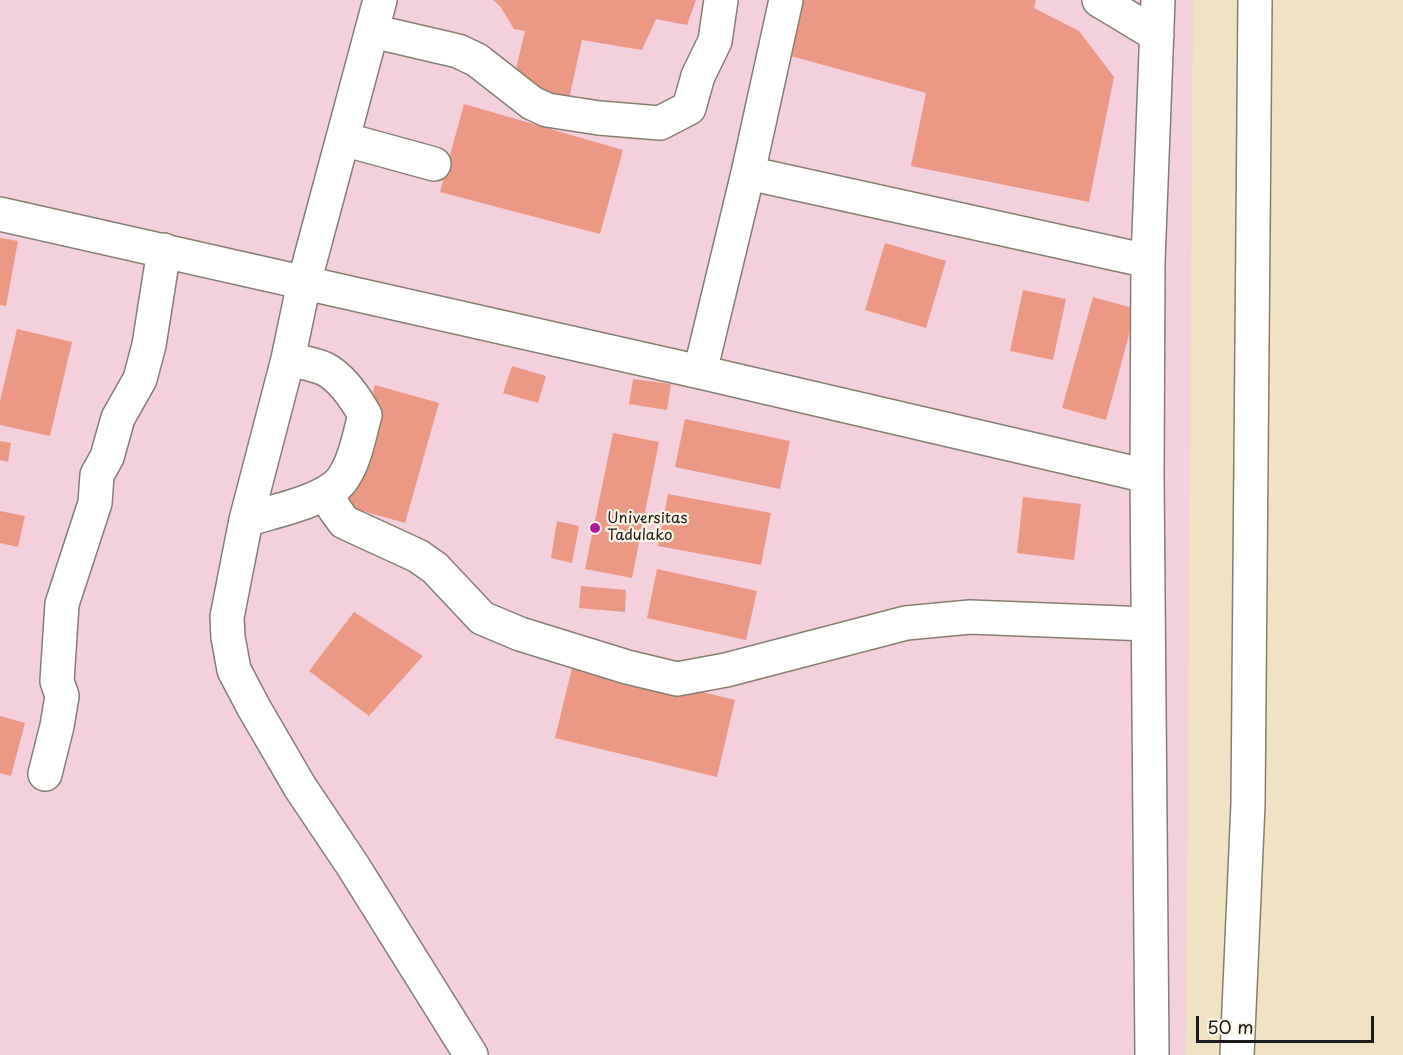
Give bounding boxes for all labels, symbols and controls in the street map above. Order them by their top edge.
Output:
place label: Universitas Tadulako [607,510,687,545]
marker: Universitas Tadulako [588,521,602,535]
scale bar [1199,1004,1378,1042]
text: 50 m [1207,1013,1254,1040]

